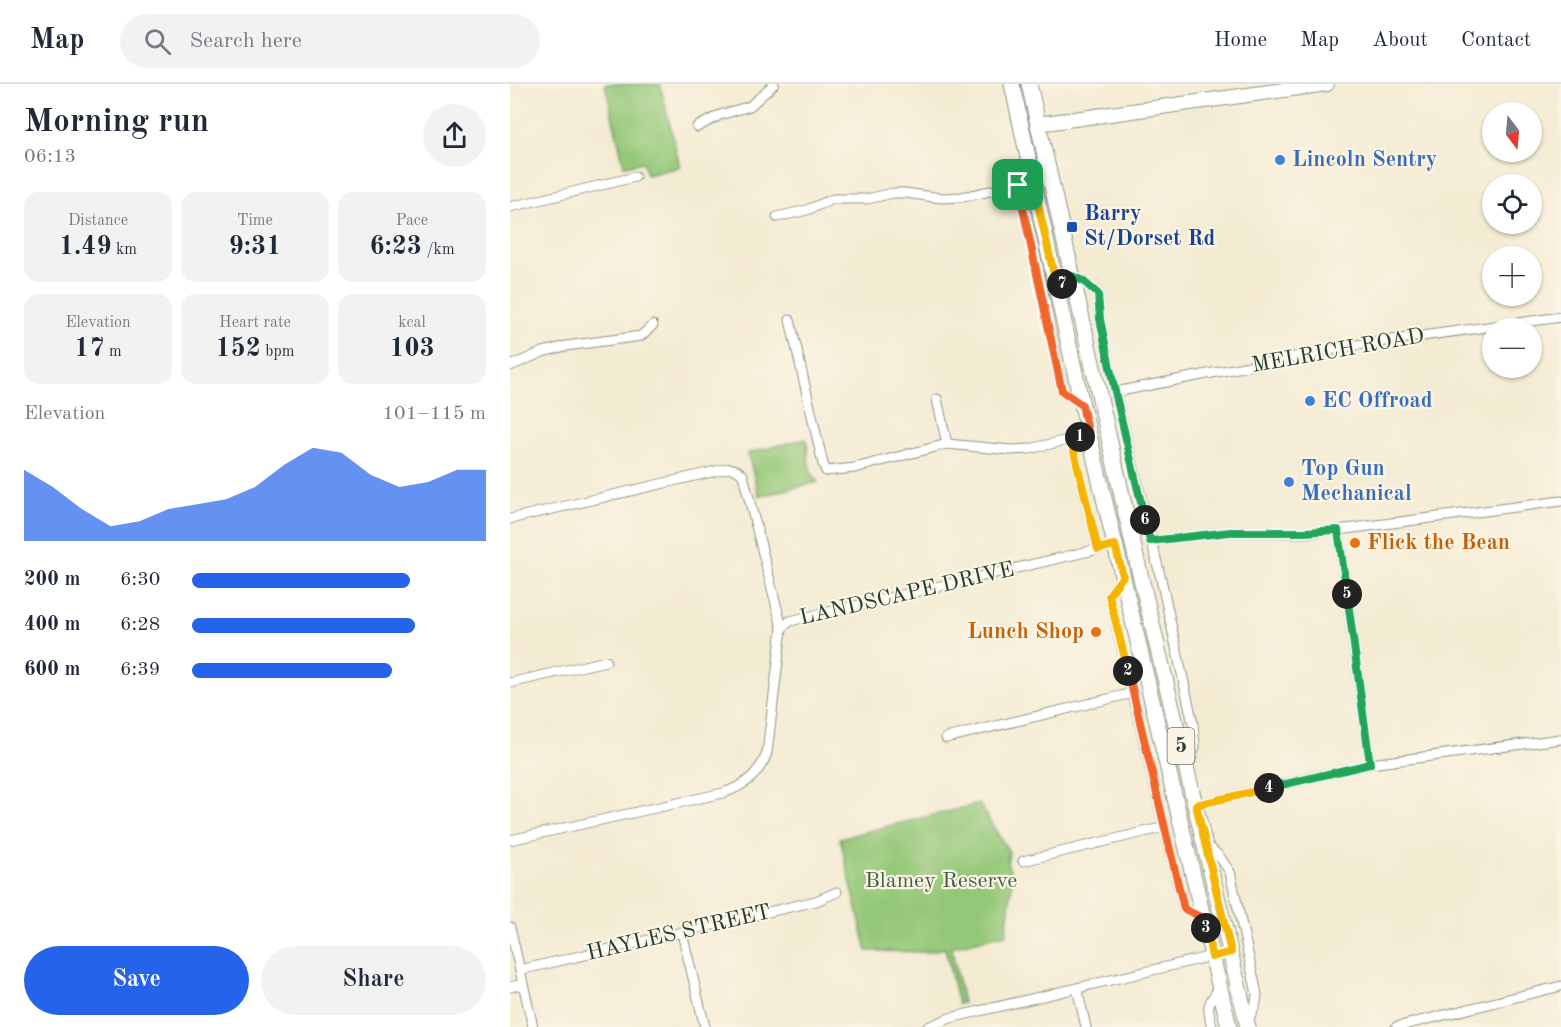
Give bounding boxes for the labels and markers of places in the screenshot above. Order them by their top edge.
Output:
place label: Lincoln Sentry [1292,149,1437,171]
marker: Lincoln Sentry [1273,153,1287,167]
pin [992,159,1043,210]
place label: Barry St/Dorset Rd [1084,203,1216,250]
marker: Barry St/Dorset Rd [1065,220,1079,234]
pin: 7 [1047,269,1077,299]
place label: EC Offroad [1322,390,1433,412]
marker: EC Offroad [1303,394,1317,408]
pin: 1 [1065,422,1095,452]
place label: Top Gun Mechanical [1301,458,1412,505]
marker: Top Gun Mechanical [1282,475,1296,489]
pin: 6 [1130,505,1160,535]
place label: Flick the Bean [1367,532,1510,554]
marker: Flick the Bean [1348,536,1362,550]
pin: 5 [1332,579,1362,609]
place label: Lunch Shop [967,621,1084,643]
marker: Lunch Shop [1089,625,1103,639]
pin: 2 [1113,656,1143,686]
pin: 4 [1254,773,1284,803]
pin: 3 [1191,913,1221,943]

